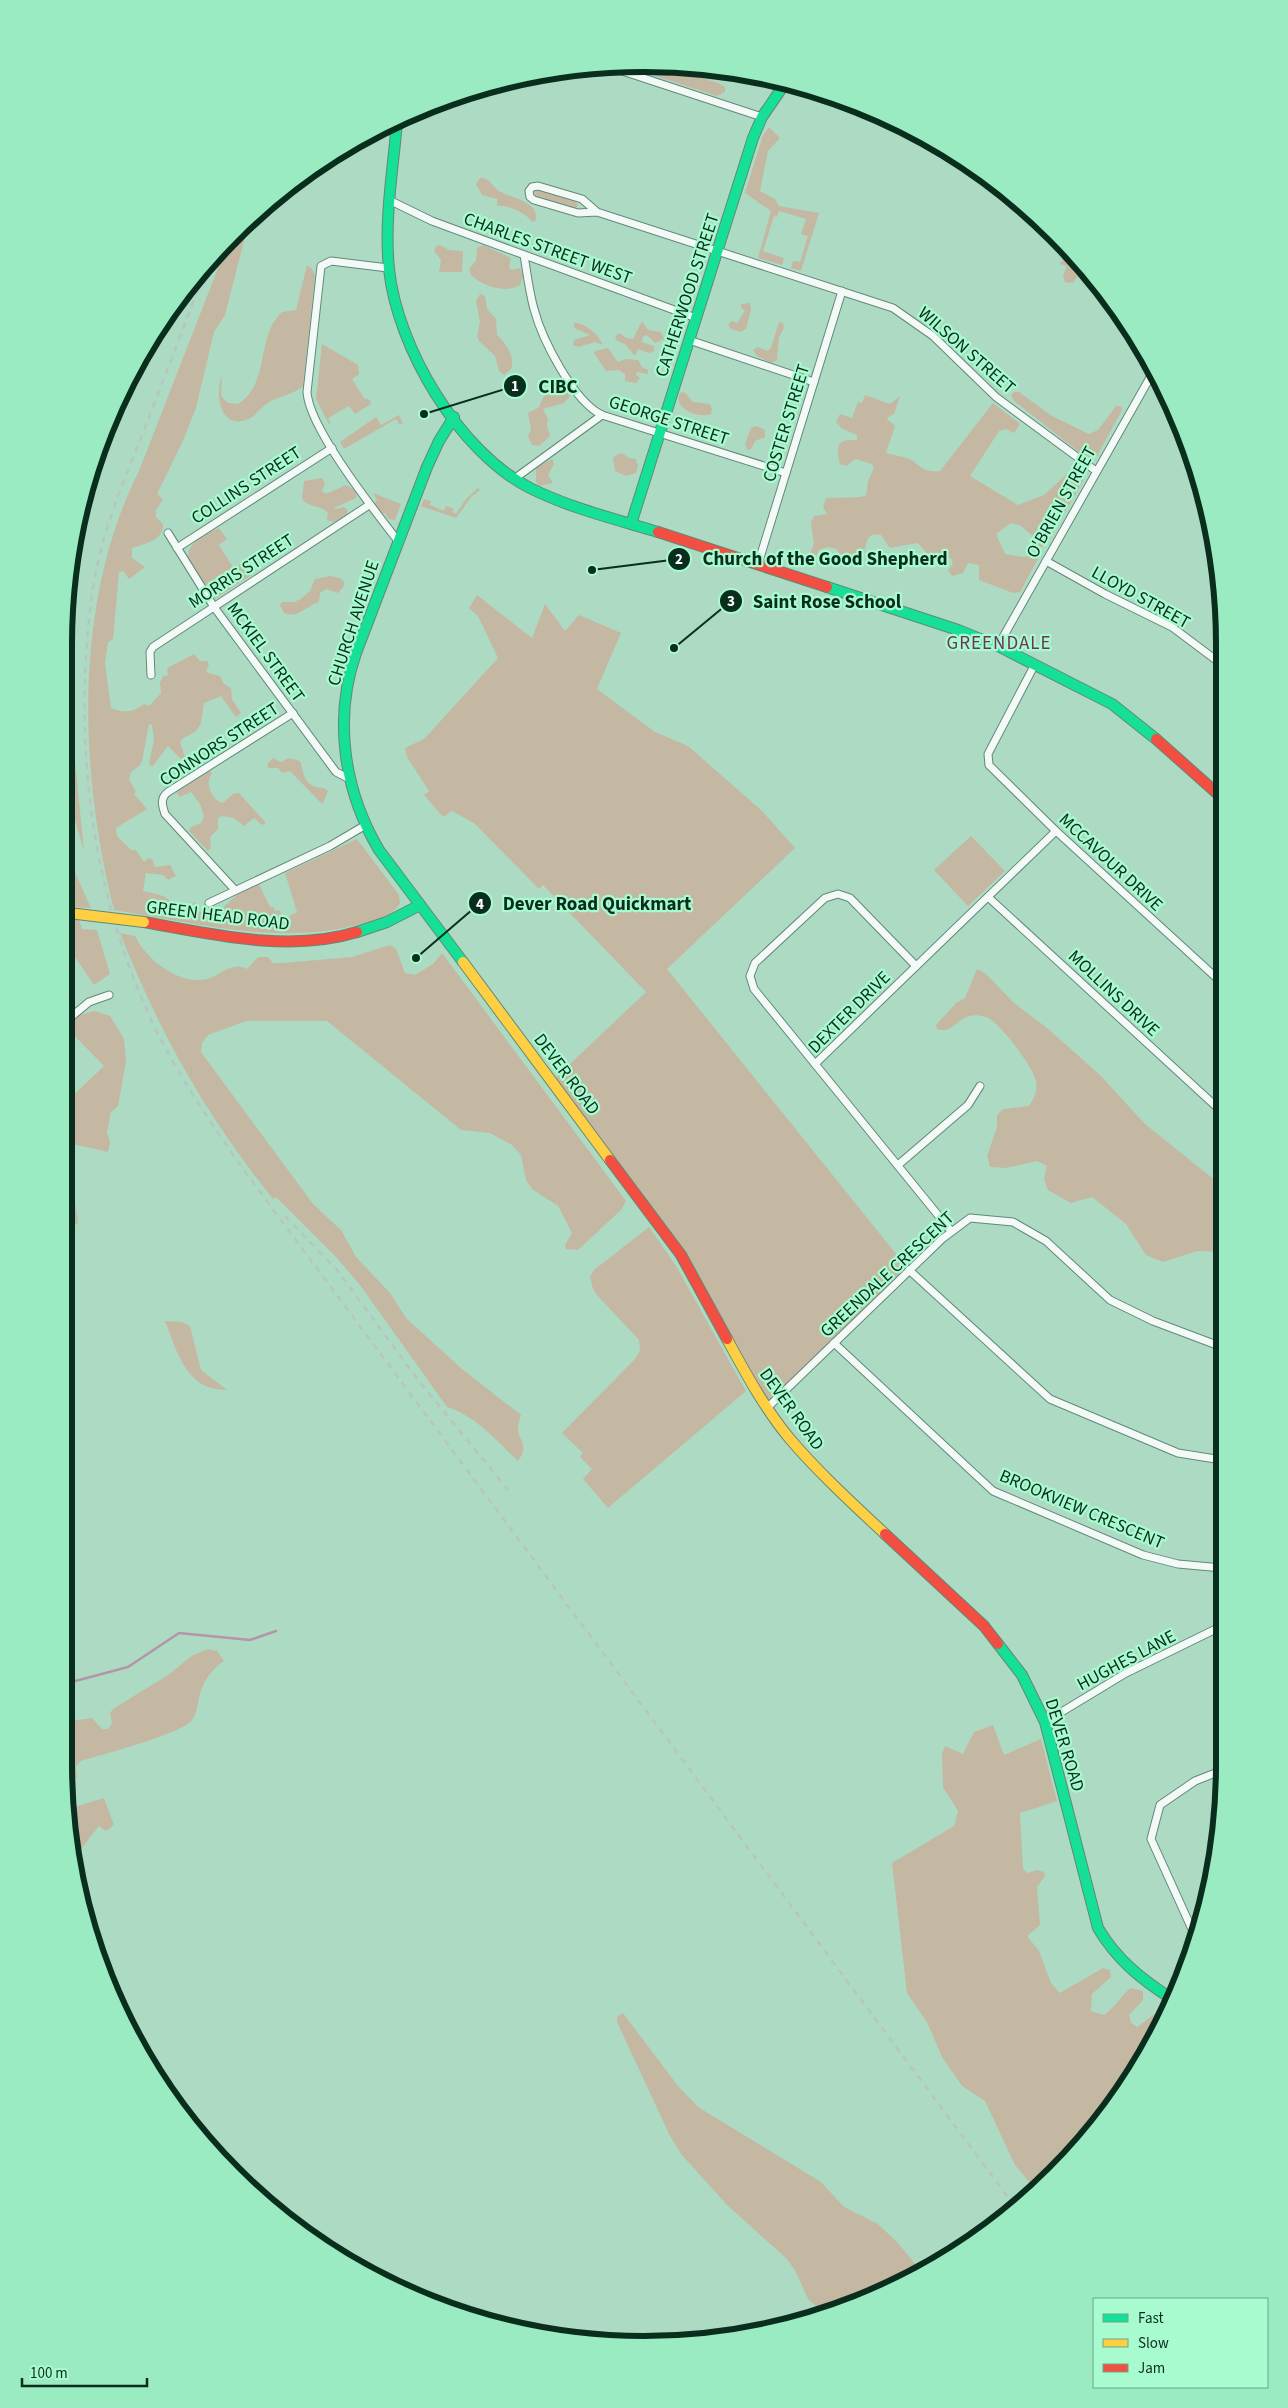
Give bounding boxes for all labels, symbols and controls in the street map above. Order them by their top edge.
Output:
street label: CHARLES STREET WEST [460,206,636,291]
street label: CATHERWOOD STREET [649,210,726,380]
street label: WILSON STREET [913,301,1021,400]
street label: COSTER STREET [757,361,816,485]
callout: CIBC [503,369,587,403]
text: CIBC [538,374,578,401]
text: 1 [511,376,519,397]
street label: GEORGE STREET [606,389,732,452]
street label: COLLINS STREET [186,440,306,530]
street label: O'BRIEN STREET [1020,441,1103,563]
street label: MORRIS STREET [184,528,299,615]
callout: Church of the Good Shepherd [667,542,957,576]
text: Church of the Good Shepherd [702,546,948,573]
text: 2 [675,549,683,570]
street label: CHURCH AVENUE [321,557,386,689]
street label: LLOYD STREET [1087,560,1195,635]
callout: Saint Rose School [718,584,912,618]
text: Saint Rose School [753,589,902,616]
text: 3 [727,591,735,612]
street label: MCKIEL STREET [221,597,311,708]
district label: GREENDALE [947,630,1051,657]
street label: CONNORS STREET [155,696,284,792]
street label: MCCAVOUR DRIVE [1053,808,1168,917]
callout: Dever Road Quickmart [468,886,701,920]
text: Dever Road Quickmart [503,891,691,918]
street label: GREEN HEAD ROAD [145,894,291,937]
text: 4 [476,894,484,915]
street label: MOLLINS DRIVE [1062,944,1165,1042]
street label: DEXTER DRIVE [803,966,896,1059]
street label: DEVER ROAD [528,1028,605,1120]
street label: GREENDALE CRESCENT [815,1205,960,1343]
street label: DEVER ROAD [753,1363,830,1455]
street label: BROOKVIEW CRESCENT [996,1463,1168,1556]
street label: HUGHES LANE [1072,1624,1180,1697]
street label: DEVER ROAD [1039,1696,1091,1795]
legend [1093,2298,1268,2388]
text: Fast [1138,2308,1164,2329]
text: Slow [1138,2333,1169,2354]
scale bar [22,2356,148,2388]
text: Jam [1138,2358,1165,2379]
text: 100 m [30,2363,68,2384]

